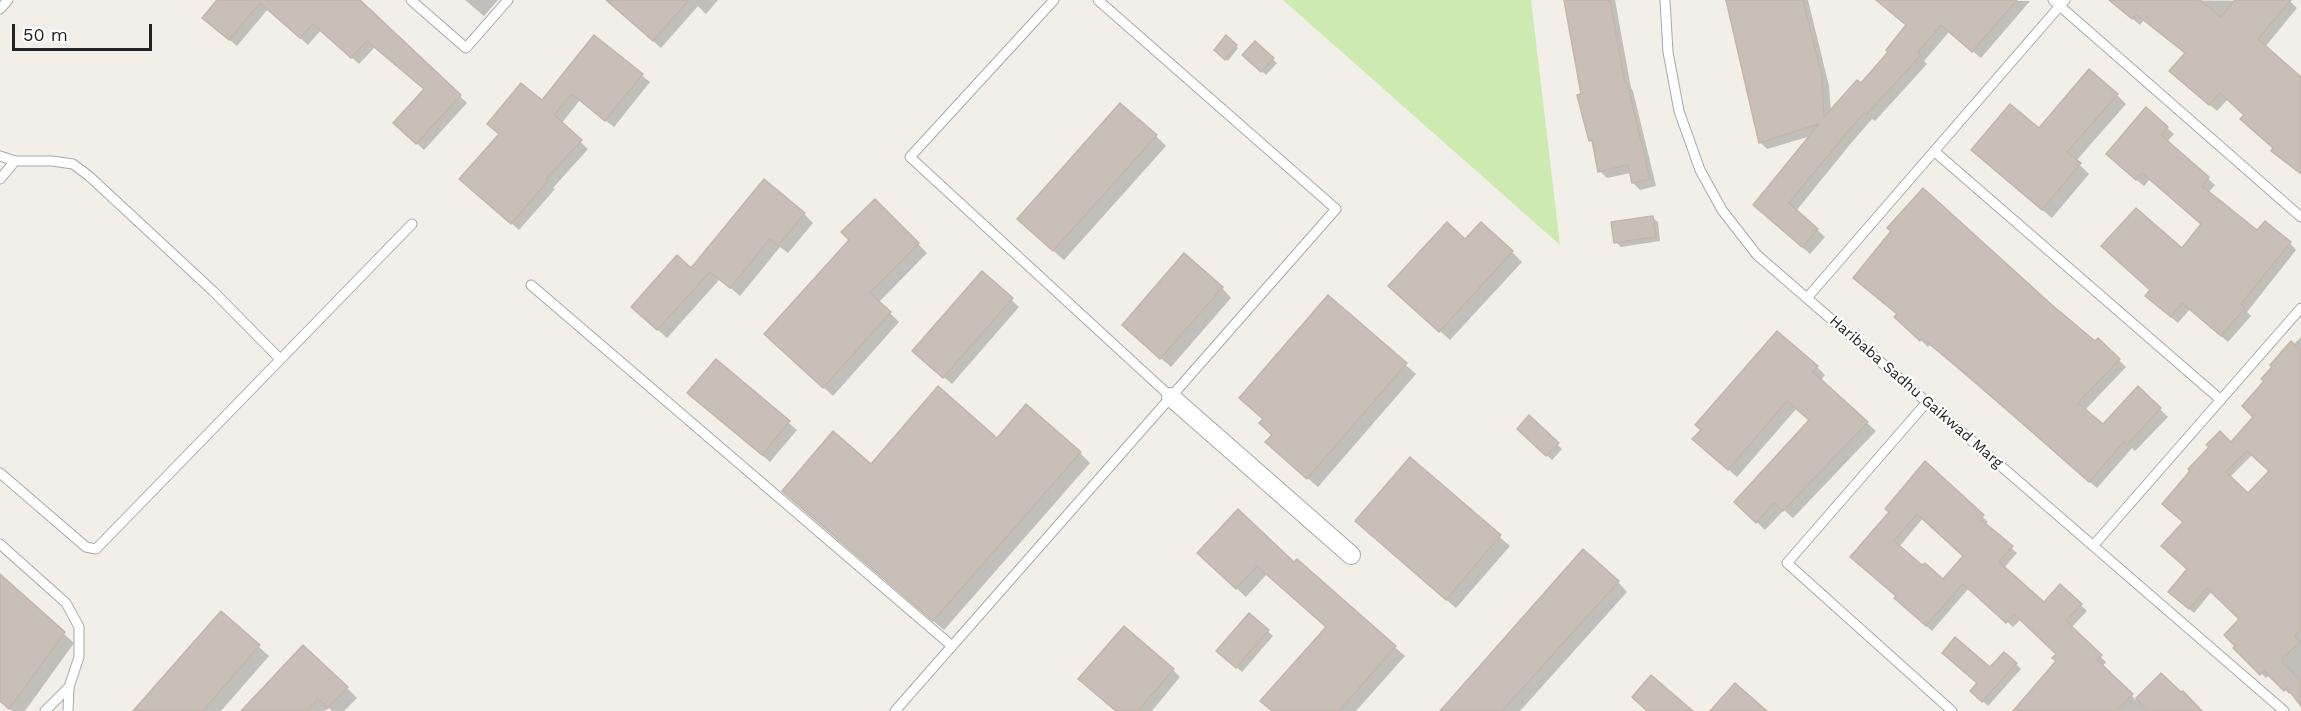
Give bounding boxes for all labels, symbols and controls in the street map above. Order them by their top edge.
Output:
scale bar [15,12,154,50]
text: 50 m [23,24,68,45]
street label: Haribaba Sadhu Gaikwad Marg [1826,312,2006,472]

